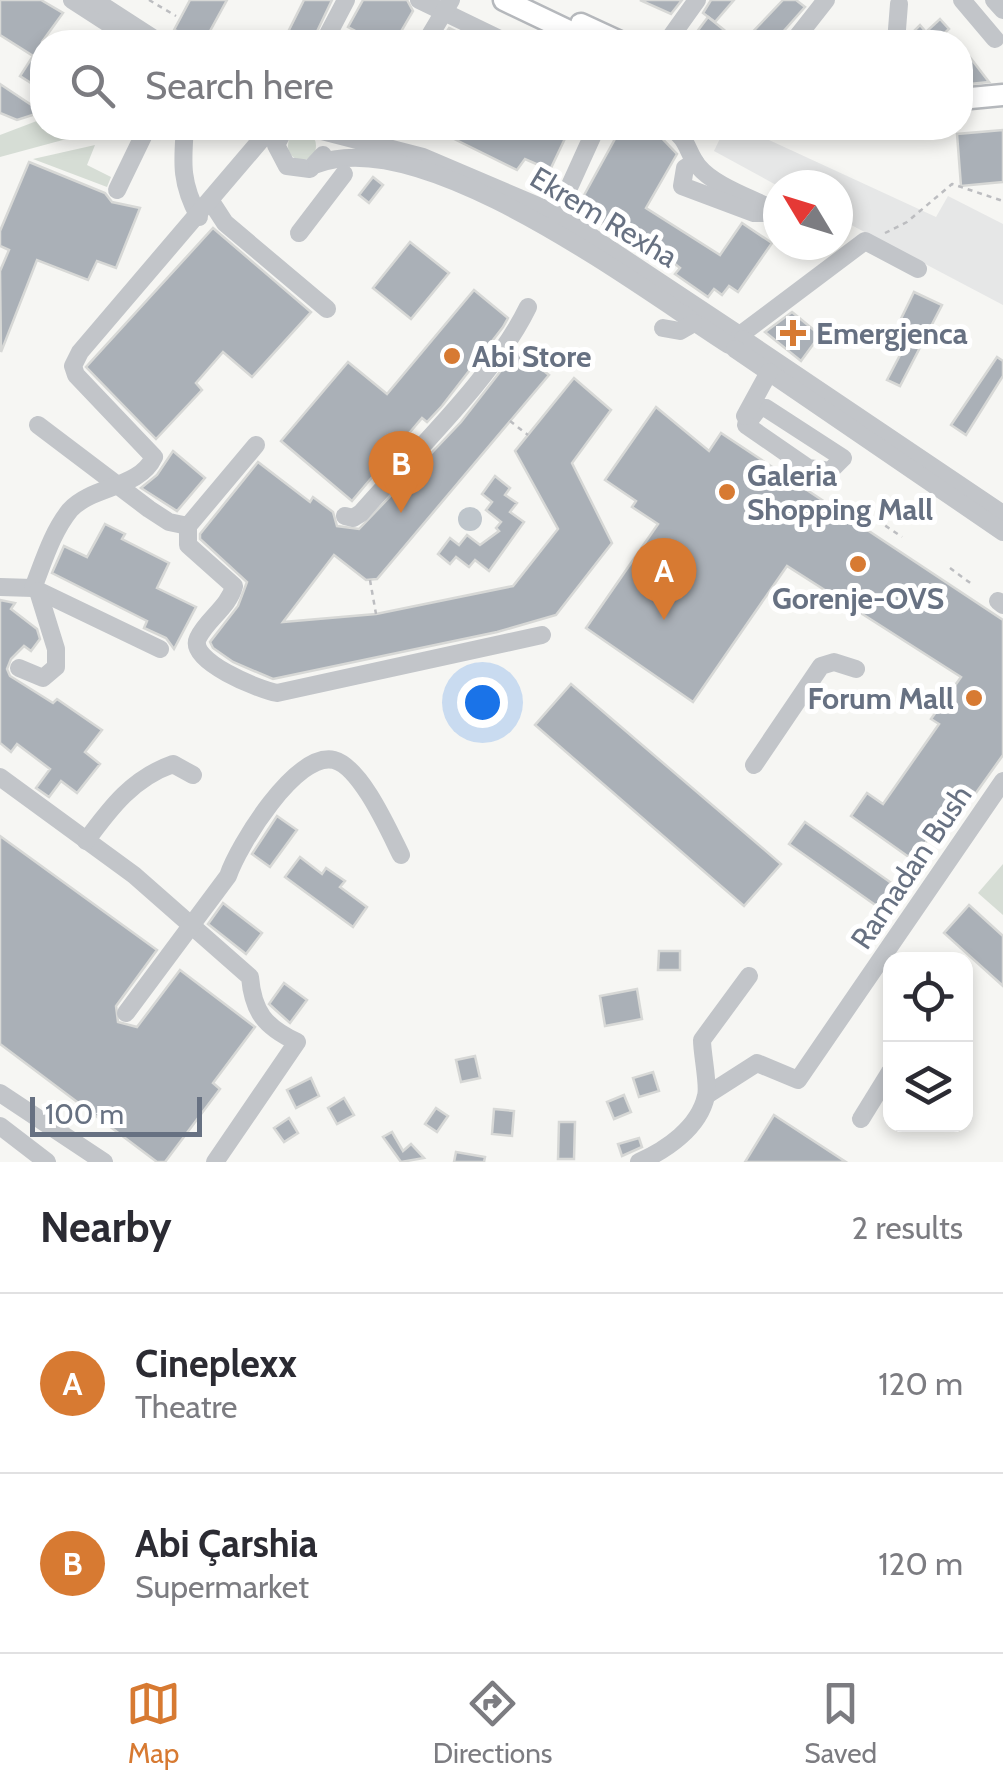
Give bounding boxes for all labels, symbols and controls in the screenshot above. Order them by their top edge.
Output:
search box [30,30,973,140]
icon: search [65,58,120,113]
text: Search here [145,62,334,109]
street label: Ekrem Rexha [524,159,685,276]
north arrow [763,170,853,260]
place label: Emergjenca [816,315,968,352]
marker: Emergjenca [780,320,806,346]
place label: Abi Store [472,338,591,375]
marker: Abi Store [441,345,463,367]
pin: B [368,430,434,513]
place label: Galeria Shopping Mall [747,457,933,528]
marker: Galeria Shopping Mall [716,481,738,503]
pin: A [632,538,696,620]
marker: Gorenje-OVS [847,553,869,575]
place label: Gorenje-OVS [772,580,944,617]
your location [457,677,508,728]
place label: Forum Mall [807,680,954,717]
marker: Forum Mall [963,687,985,709]
street label: Ramadan Bush [843,778,979,956]
map controls [883,952,973,1132]
button: locate [883,952,973,1042]
button: layers [883,1042,973,1132]
scale bar [30,1092,202,1136]
text: 100 m [45,1097,124,1131]
text: Nearby [40,1201,172,1253]
text: 2 results [852,1208,963,1247]
text: Cineplexx [135,1340,297,1387]
text: A [62,1364,83,1403]
text: 120 m [878,1364,963,1403]
text: Theatre [135,1387,238,1426]
text: Abi Çarshia [135,1520,318,1567]
text: B [62,1544,83,1583]
text: 120 m [878,1544,963,1583]
text: Supermarket [135,1567,309,1606]
tab: Map [126,1676,181,1770]
tab: Directions [433,1676,552,1770]
tab: Saved [804,1676,877,1770]

